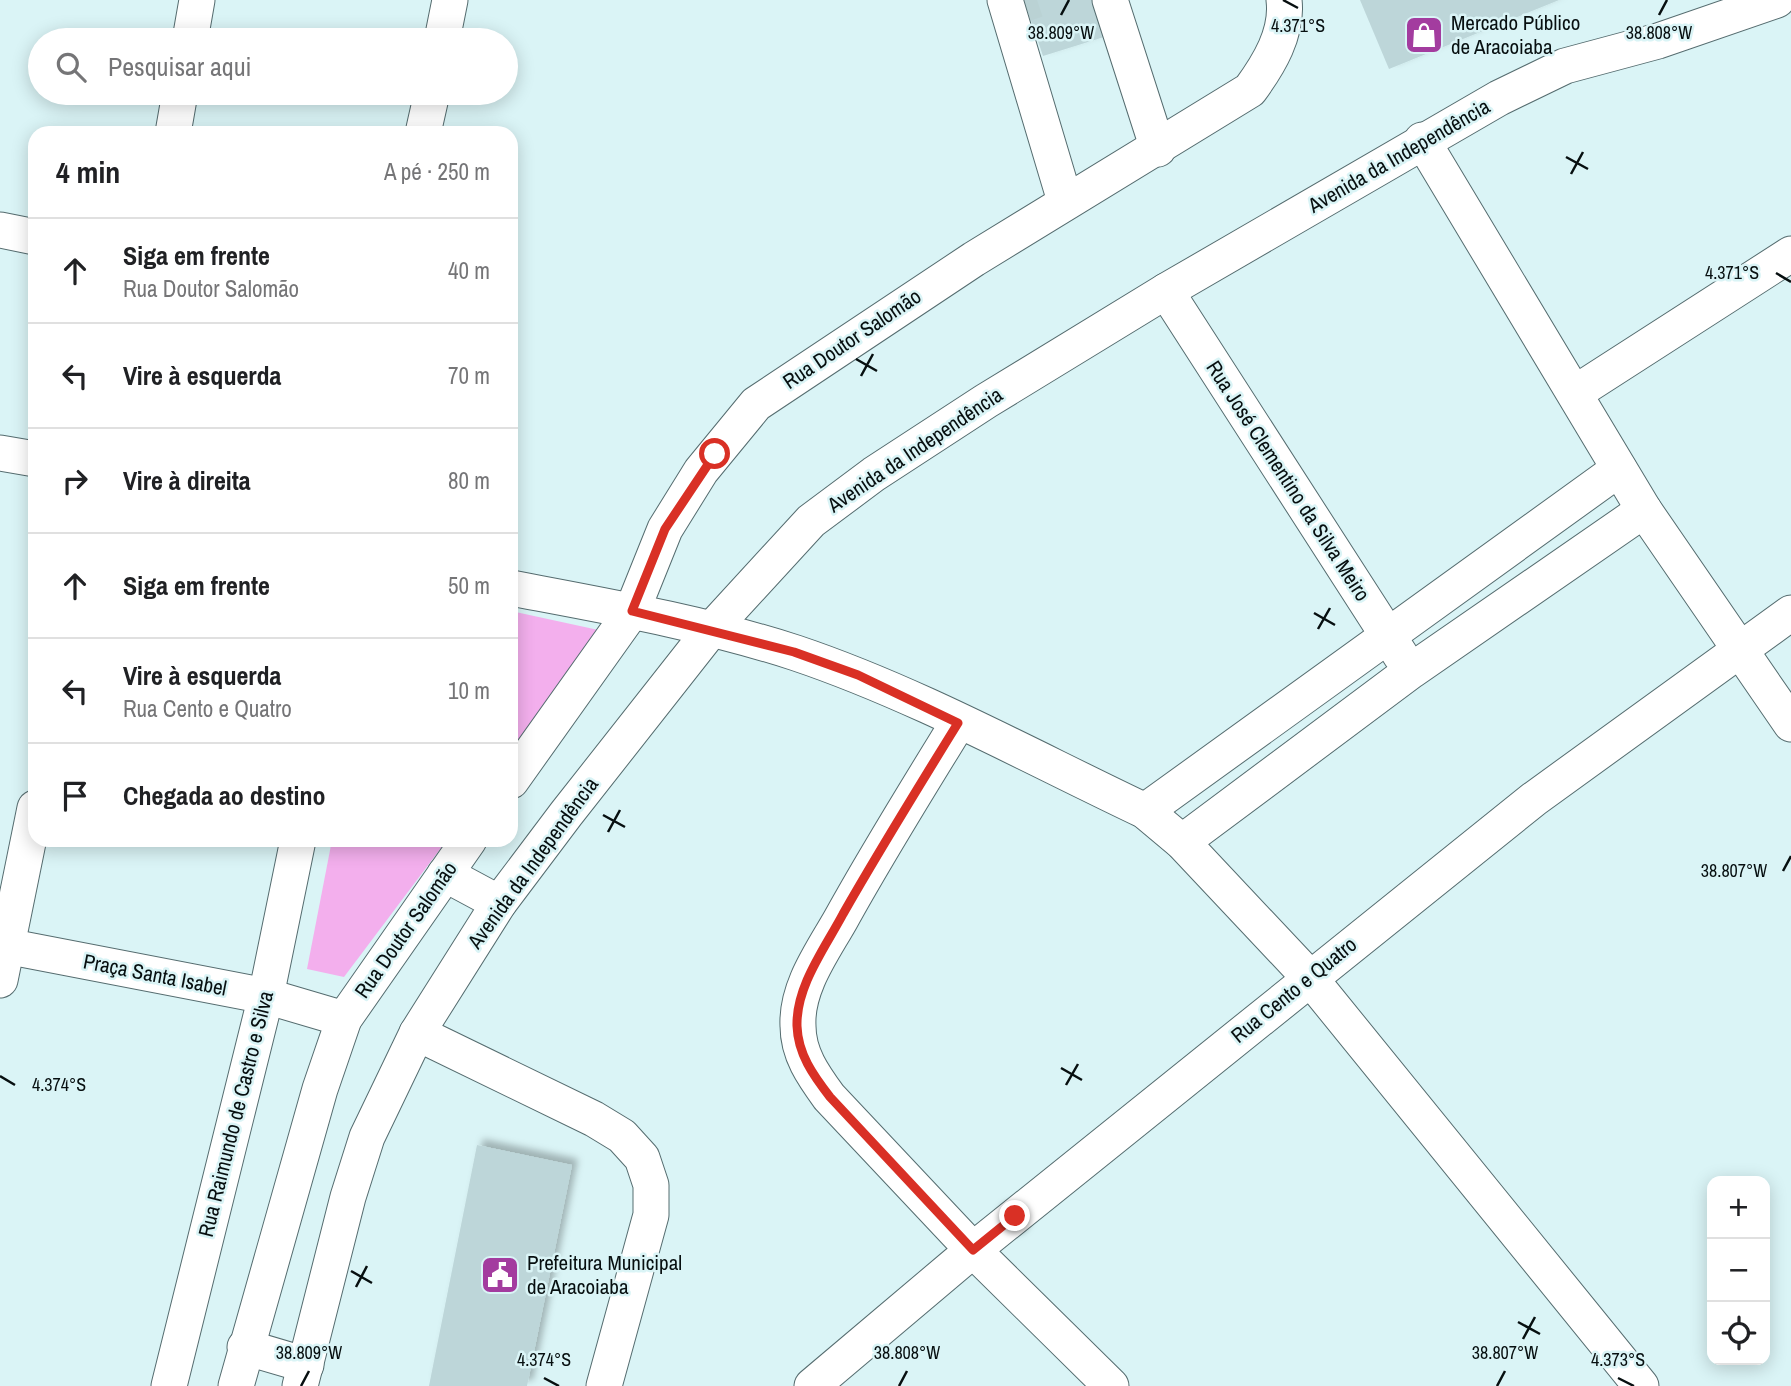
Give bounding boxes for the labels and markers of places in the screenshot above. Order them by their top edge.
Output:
place label: Mercado Público de Aracoiaba [1451,8,1580,61]
shop icon: Mercado Público de Aracoiaba [1403,14,1445,56]
place label: Prefeitura Municipal de Aracoiaba [527,1248,682,1301]
public building icon: Prefeitura Municipal de Aracoiaba [479,1254,521,1296]

